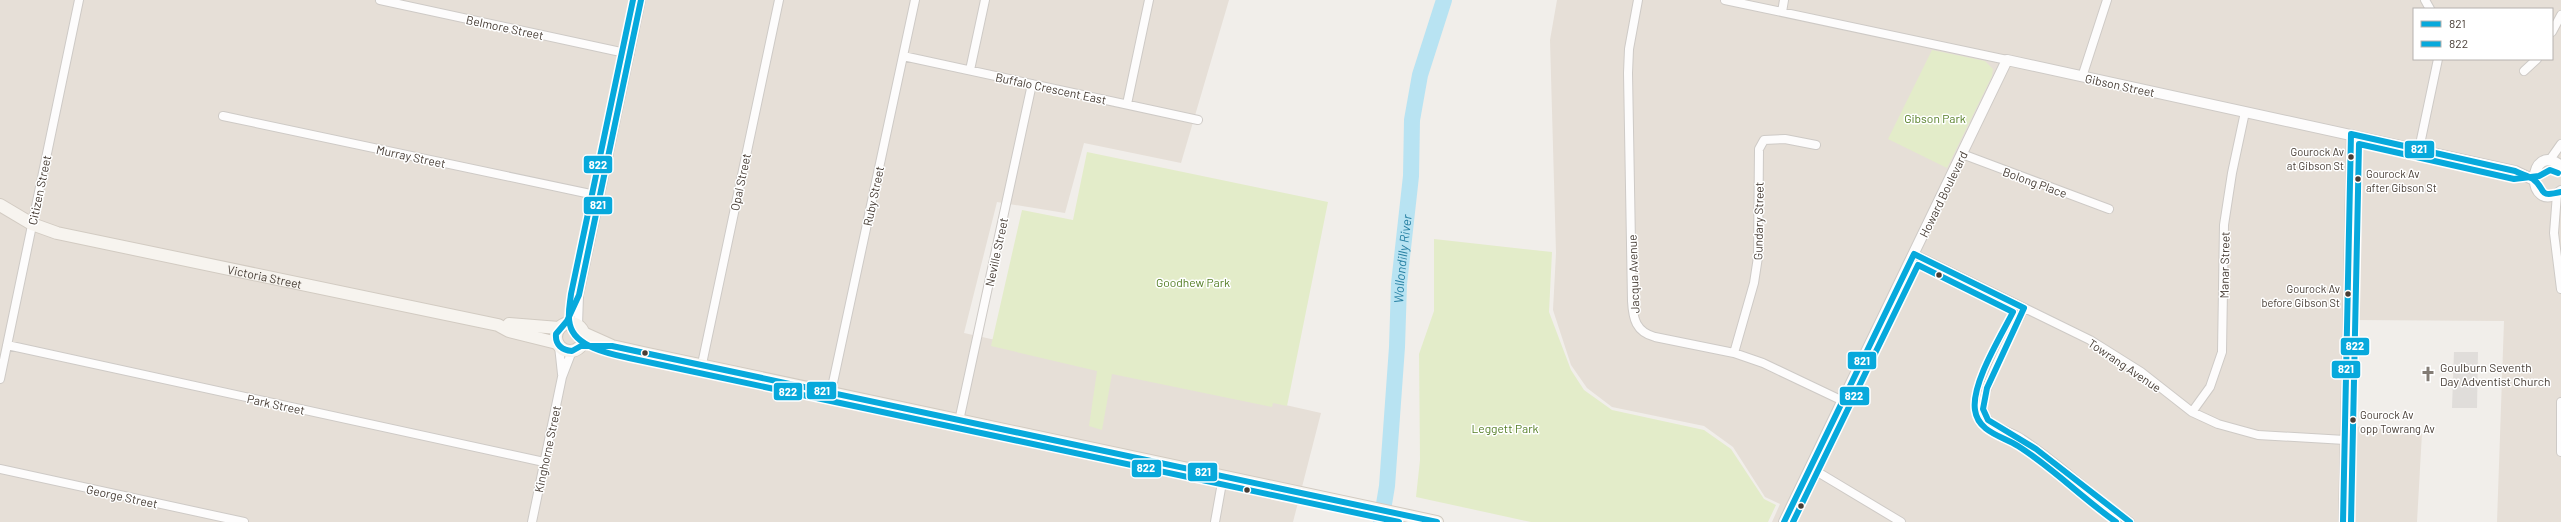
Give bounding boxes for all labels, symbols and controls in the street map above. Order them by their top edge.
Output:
legend [2413,8,2553,60]
street label: Belmore Street [465,12,545,42]
text: 821 [2449,16,2466,30]
text: 822 [2449,36,2468,50]
street label: Buffalo Crescent East [994,69,1108,107]
street label: Gibson Street [2084,71,2156,99]
park label: Gibson Park [1904,111,1966,125]
line badge: 821 [2404,140,2435,159]
street label: Murray Street [375,142,447,170]
text: 821 [2411,142,2427,155]
place label: Gourock Av at Gibson St [2287,145,2344,172]
street label: Howard Boulevard [1916,149,1970,239]
street label: Opal Street [727,152,753,212]
marker: Gourock Av at Gibson St [2346,152,2356,162]
street label: Citizen Street [25,154,53,226]
line badge: 822 [583,155,613,174]
text: 822 [589,158,607,171]
street label: Bolong Place [2001,164,2069,200]
street label: Ruby Street [860,165,886,227]
place label: Gourock Av after Gibson St [2366,167,2437,194]
marker: Gourock Av after Gibson St [2353,174,2363,184]
street label: Gundary Street [1750,182,1766,260]
line badge: 821 [583,196,613,215]
text: 821 [590,198,606,211]
water label: Wollondilly River [1390,213,1415,304]
street label: Neville Street [982,216,1010,288]
street label: Manar Street [2216,231,2232,299]
street label: Jacqua Avenue [1625,234,1641,314]
street label: Victoria Street [226,262,303,291]
unlabelled marker [1934,270,1944,280]
park label: Goodhew Park [1156,275,1230,289]
place label: Gourock Av before Gibson St [2261,282,2340,309]
marker: Gourock Av before Gibson St [2343,289,2353,299]
street label: Towrang Avenue [2086,335,2164,395]
line badge: 822 [2340,337,2370,356]
text: 822 [2346,339,2364,352]
unlabelled marker [640,348,650,358]
line badge: 821 [1847,351,1877,370]
text: 821 [1854,354,1870,367]
line badge: 821 [2331,360,2361,379]
place label: Goulburn Seventh Day Adventist Church [2440,360,2551,388]
text: 821 [2338,362,2354,375]
church icon: Goulburn Seventh Day Adventist Church [2419,365,2437,383]
line badge: 821 [806,381,837,400]
line badge: 822 [773,382,803,401]
text: 821 [814,384,830,397]
text: 822 [779,385,797,398]
line badge: 822 [1839,386,1870,406]
text: 822 [1845,389,1863,402]
street label: Park Street [246,391,306,417]
street label: Kinghorne Street [531,404,563,494]
place label: Gourock Av opp Towrang Av [2360,408,2435,435]
marker: Gourock Av opp Towrang Av [2348,415,2358,425]
park label: Leggett Park [1471,421,1539,435]
line badge: 822 [1131,459,1162,478]
text: 822 [1137,461,1155,474]
line badge: 821 [1187,462,1218,482]
text: 821 [1195,465,1211,478]
street label: George Street [85,482,159,510]
unlabelled marker [1242,485,1252,495]
unlabelled marker [1796,501,1806,511]

